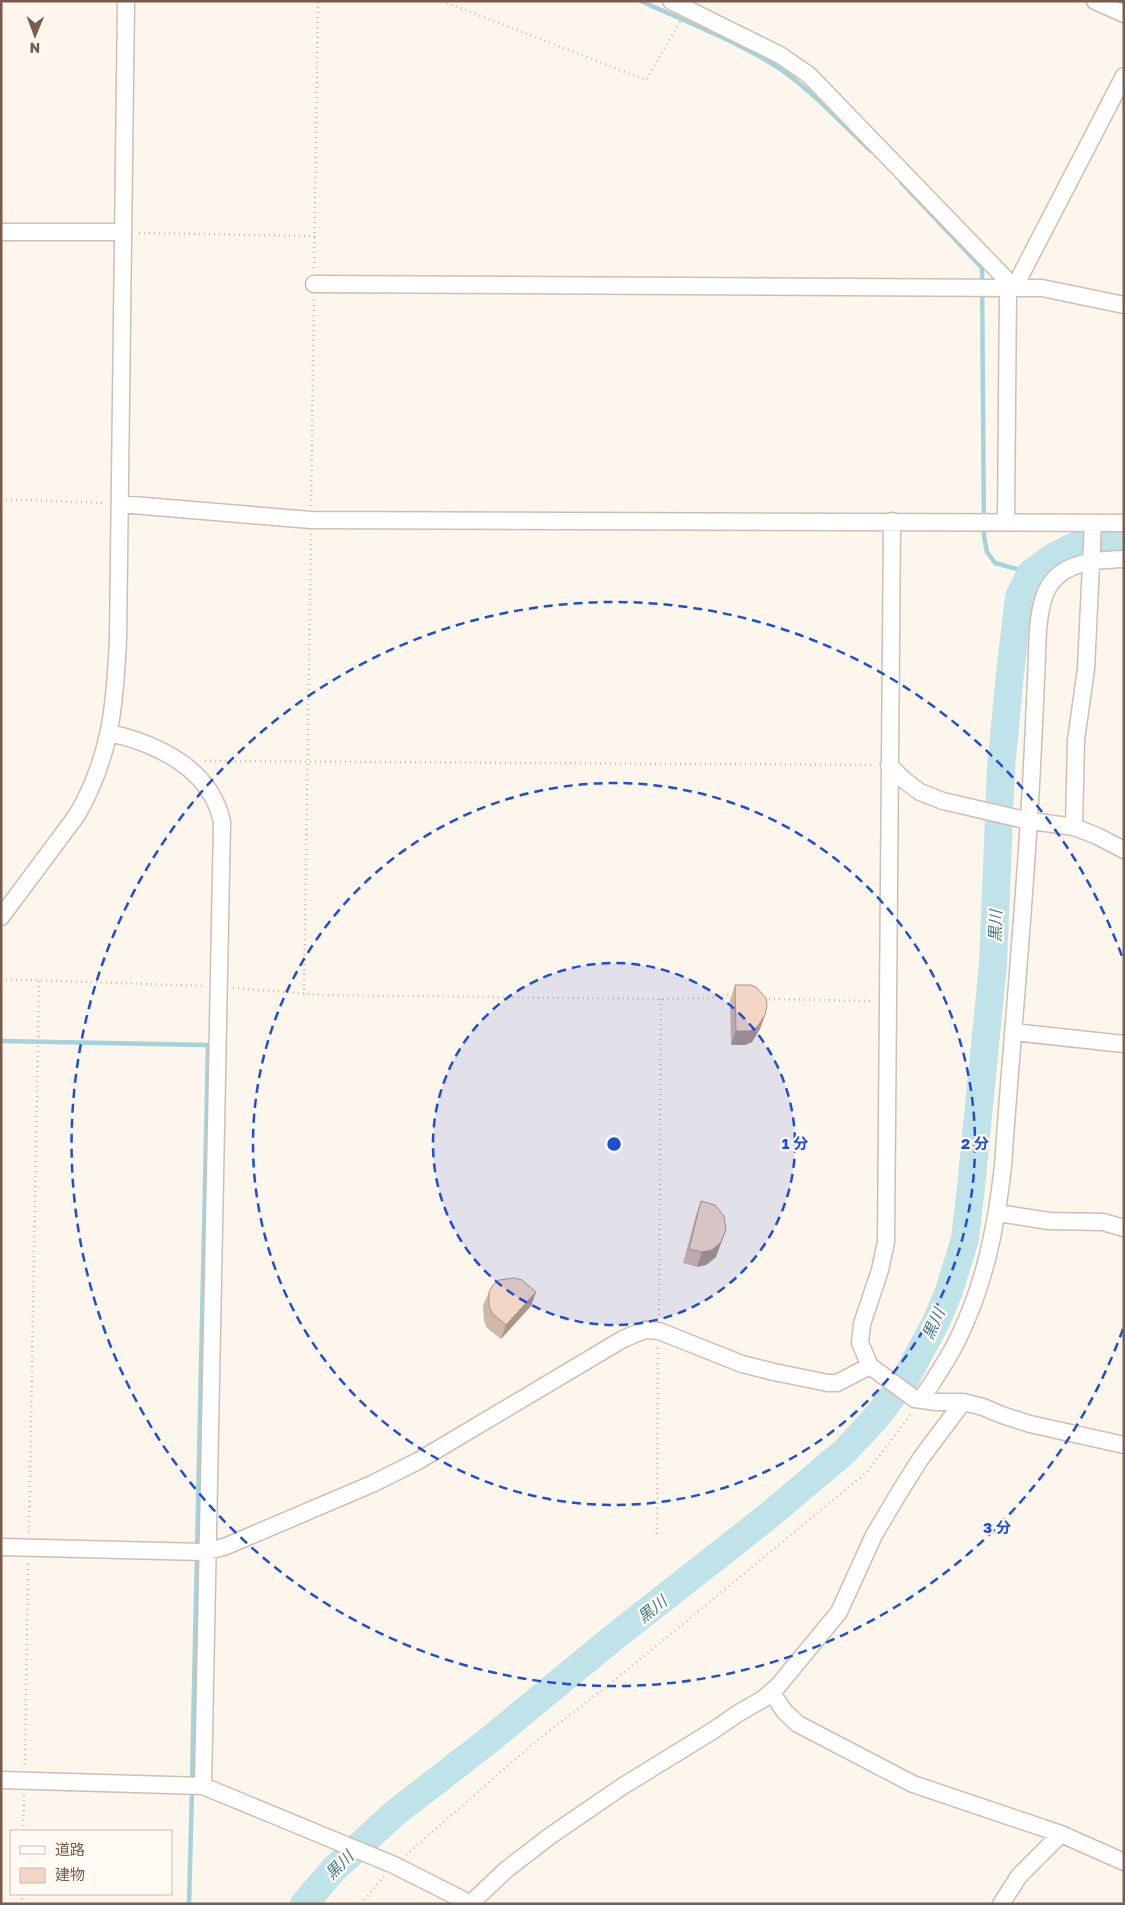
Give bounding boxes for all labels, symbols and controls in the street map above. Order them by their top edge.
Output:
north arrow [10,10,60,60]
text: N [29,40,40,57]
water label: 黒川 [984,908,1006,942]
text: 1 分 [782,1134,808,1152]
text: 2 分 [961,1134,989,1152]
centre of rings [605,1135,623,1153]
water label: 黒川 [917,1303,949,1343]
text: 3 分 [983,1518,1011,1536]
water label: 黒川 [633,1590,672,1627]
legend [10,1830,172,1895]
text: 道路 [55,1840,85,1858]
water label: 黒川 [321,1845,359,1883]
text: 建物 [55,1865,85,1883]

